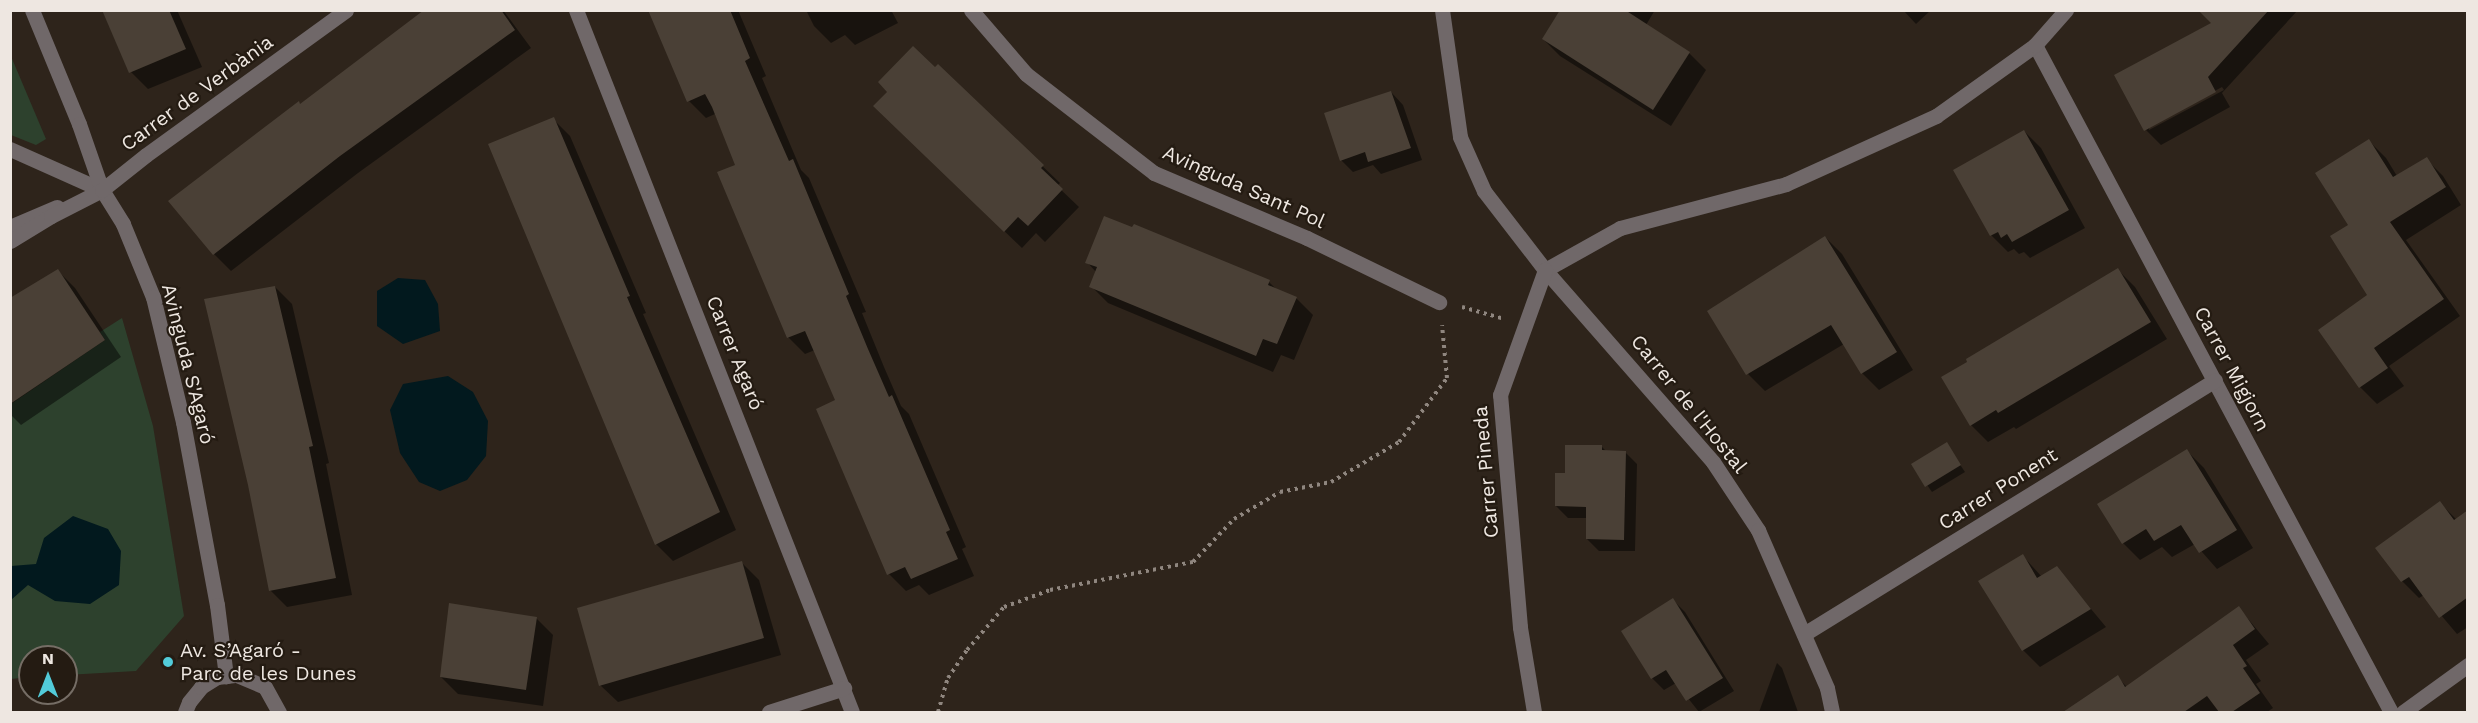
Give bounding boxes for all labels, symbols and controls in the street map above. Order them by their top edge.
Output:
street label: Carrer de Verbània [116,29,278,157]
street label: Avinguda Sant Pol [1159,140,1329,234]
street label: Avinguda S'Agaró [156,281,220,447]
street label: Carrer Agaró [701,292,769,414]
street label: Carrer Migjorn [2189,302,2275,436]
street label: Carrer de l'Hostal [1626,330,1752,478]
street label: Carrer Pineda [1468,405,1504,539]
street label: Carrer Ponent [1934,443,2062,535]
place label: Av. S’Agaró - Parc de les Dunes [180,638,357,685]
north arrow [18,645,78,705]
text: N [42,649,54,668]
marker: Av. S’Agaró - Parc de les Dunes [161,655,175,669]

